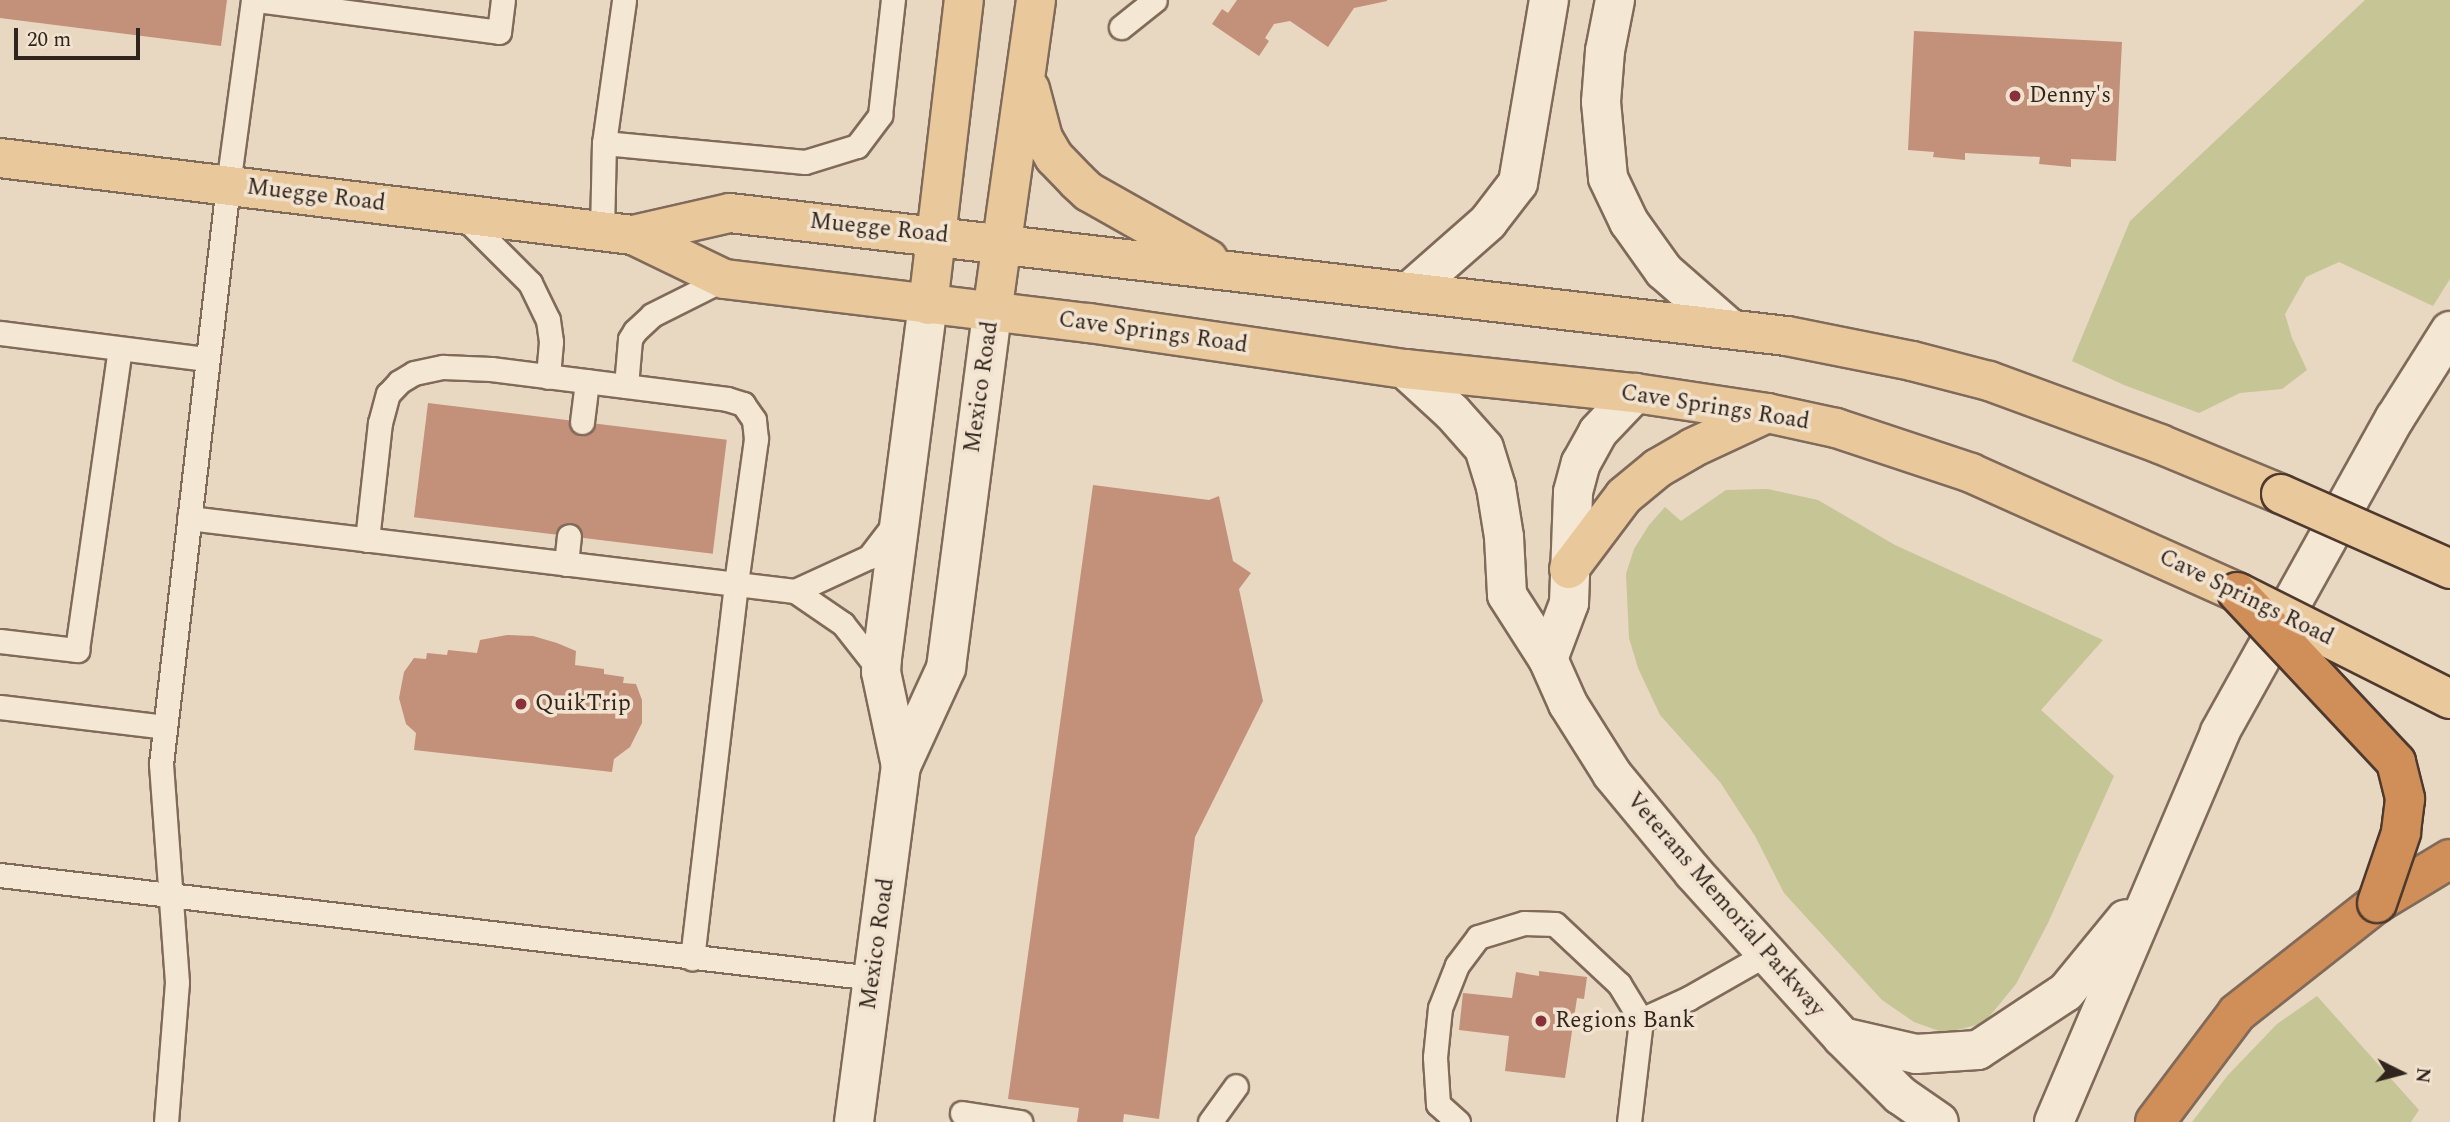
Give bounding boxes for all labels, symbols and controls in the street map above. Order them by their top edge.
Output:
scale bar [18,14,144,58]
text: 20 m [27,24,71,56]
place label: Denny's [2029,82,2111,110]
marker: Denny's [2007,88,2023,104]
street label: Muegge Road [245,174,387,218]
street label: Muegge Road [808,208,950,250]
street label: Cave Springs Road [1057,306,1249,360]
street label: Mexico Road [959,319,1005,455]
street label: Cave Springs Road [1619,379,1811,437]
street label: Cave Springs Road [2154,544,2338,652]
place label: QuikTrip [535,690,631,718]
marker: QuikTrip [513,696,529,712]
street label: Veterans Memorial Parkway [1620,787,1830,1023]
street label: Mexico Road [855,876,901,1012]
place label: Regions Bank [1555,1007,1695,1035]
marker: Regions Bank [1533,1013,1549,1029]
north arrow [2366,1038,2436,1108]
text: N [2407,1066,2438,1084]

